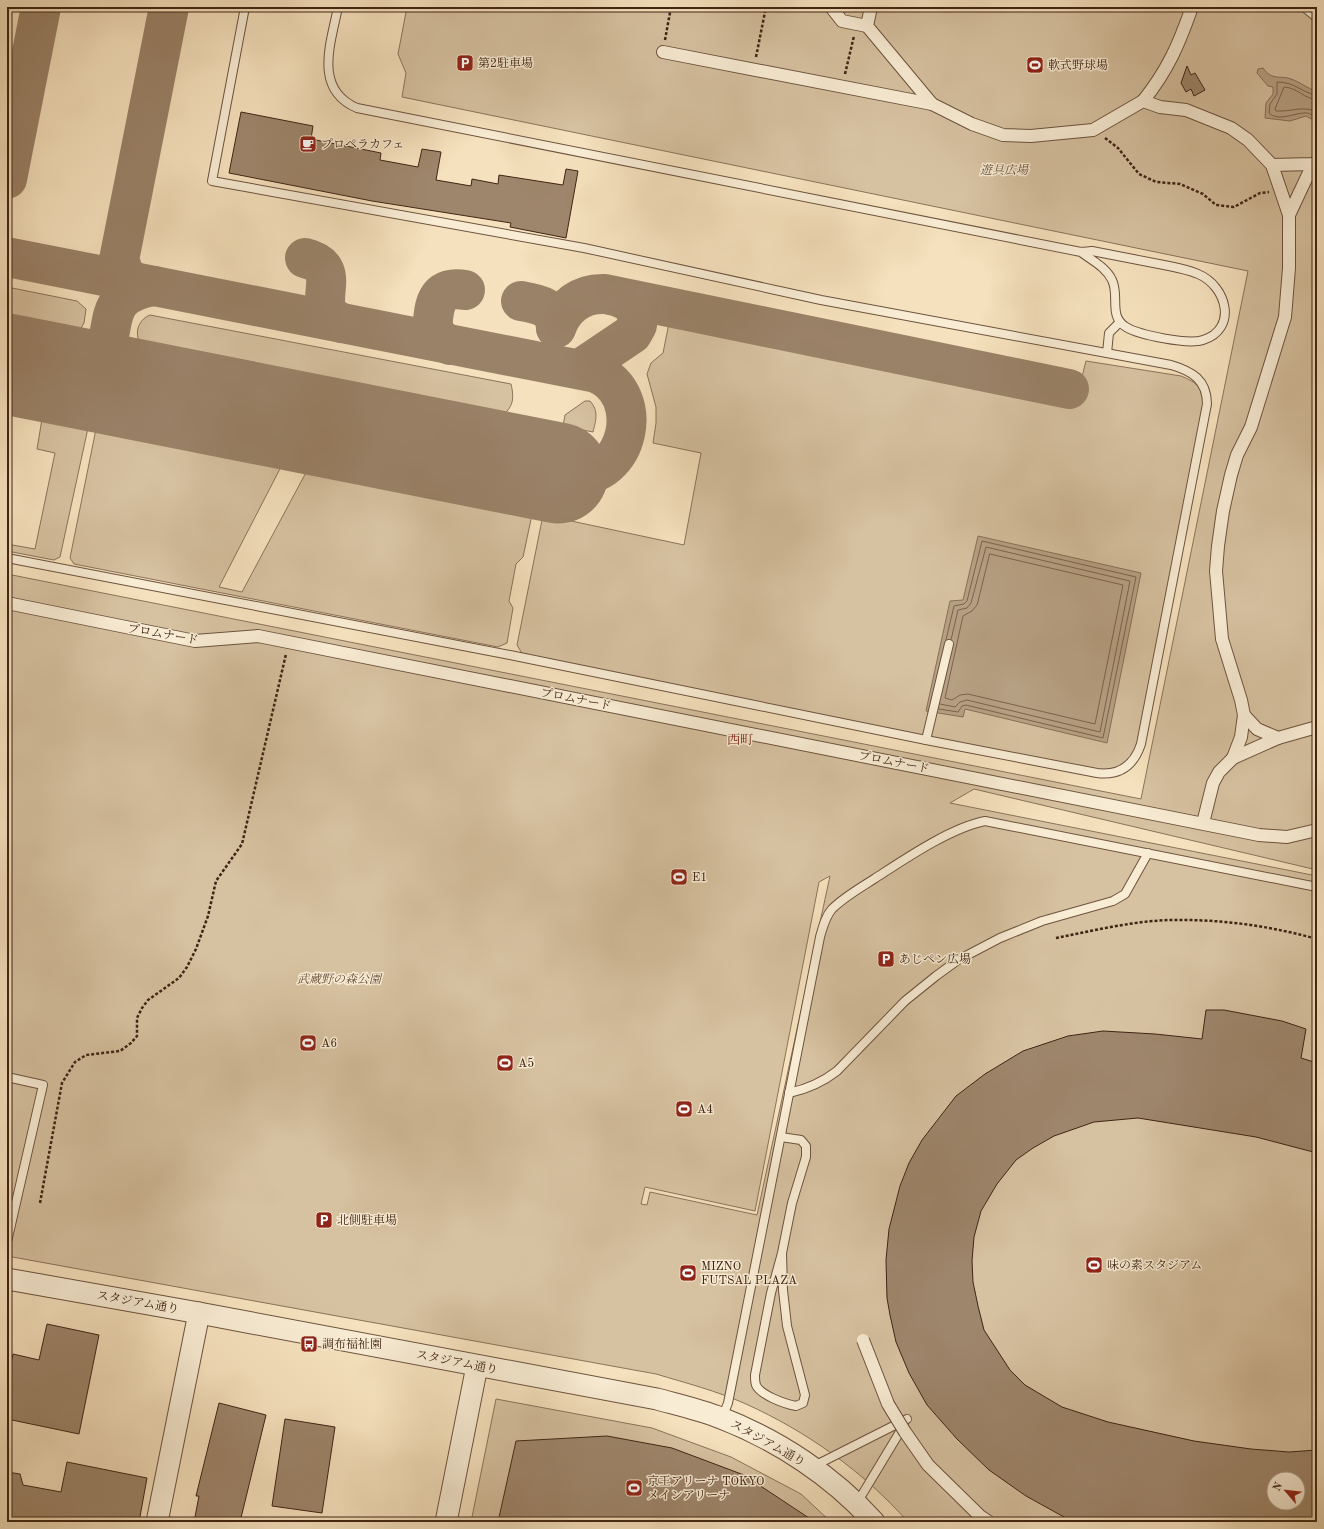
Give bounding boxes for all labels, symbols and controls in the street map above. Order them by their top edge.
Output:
parking icon: 第2駐車場 [455,53,475,73]
sports icon: 軟式野球場 [1025,55,1045,75]
place label: 第2駐車場 [478,56,533,70]
place label: 軟式野球場 [1048,58,1108,72]
cafe icon: プロペラカフェ [298,134,318,154]
place label: プロペラカフェ [321,138,404,151]
park label: 遊具広場 [980,163,1029,177]
street label: プロムナード [126,622,199,647]
street label: プロムナード [539,686,612,713]
district label: 西町 [727,733,753,747]
street label: プロムナード [857,749,930,776]
sports icon: E1 [669,867,689,887]
place label: E1 [692,872,707,884]
parking icon: あじペン広場 [876,949,896,969]
place label: あじペン広場 [899,952,971,966]
park label: 武蔵野の森公園 [297,972,383,986]
sports icon: A6 [298,1033,318,1053]
place label: A6 [321,1038,337,1050]
sports icon: A5 [495,1053,515,1073]
place label: A5 [518,1057,534,1070]
sports icon: A4 [674,1099,694,1119]
place label: A4 [697,1104,713,1116]
parking icon: 北側駐車場 [314,1210,334,1230]
place label: 北側駐車場 [337,1213,397,1227]
sports icon: 味の素スタジアム [1084,1255,1104,1275]
place label: 味の素スタジアム [1107,1258,1202,1272]
place label: MIZNO FUTSAL PLAZA [701,1261,797,1287]
sports icon: MIZNO FUTSAL PLAZA [678,1263,698,1283]
street label: スタジアム通り [96,1289,180,1316]
bus stop icon: 調布福祉園 [299,1334,319,1354]
place label: 調布福祉園 [322,1337,382,1351]
street label: スタジアム通り [415,1348,499,1377]
street label: スタジアム通り [728,1418,807,1469]
north arrow [1266,1471,1306,1511]
place label: 京王アリーナ TOKYO メインアリーナ [647,1474,764,1502]
sports icon: 京王アリーナ TOKYO メインアリーナ [624,1478,644,1498]
text: N [1272,1480,1286,1493]

